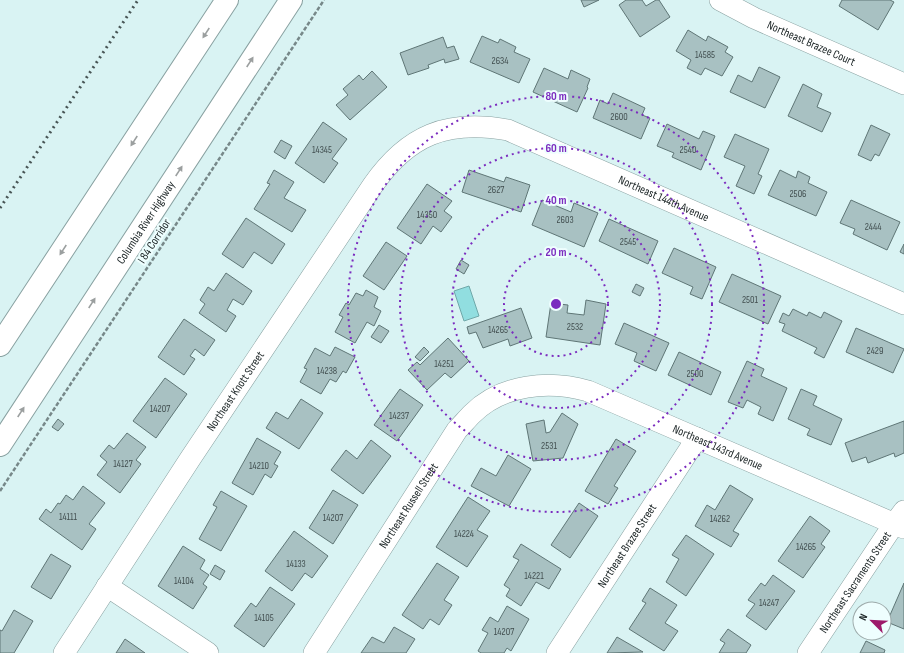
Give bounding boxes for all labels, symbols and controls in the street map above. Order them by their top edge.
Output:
street label: Northeast Brazee Court [765,18,858,70]
one-way arrow [202,27,210,38]
house number: 14585 [695,49,715,61]
house number: 2634 [492,55,508,67]
one-way arrow [246,57,254,67]
text: 80 m [545,89,567,104]
house number: 2600 [610,111,628,123]
one-way arrow [130,136,138,146]
text: 60 m [545,141,567,156]
house number: 14345 [312,144,332,156]
house number: 2540 [680,144,696,156]
one-way arrow [175,166,183,176]
street label: Northeast 144th Avenue [616,172,711,225]
street label: Columbia River Highway [113,178,179,267]
house number: 2627 [488,184,504,196]
house number: 2506 [790,188,806,200]
text: 40 m [545,193,567,208]
house number: 14350 [417,209,437,221]
house number: 2603 [556,214,574,226]
street label: I 84 Corridor [135,216,175,266]
house number: 2444 [865,221,881,233]
house number: 2545 [620,236,636,248]
one-way arrow [59,244,66,255]
text: 20 m [546,245,566,260]
house number: 2501 [742,294,759,306]
centre of rings [549,297,563,311]
one-way arrow [89,298,96,309]
house number: 2532 [567,321,583,333]
house number: 14265 [488,324,508,336]
house number: 2429 [867,345,883,357]
street label: Northeast Knott Street [204,348,268,434]
house number: 14251 [434,358,454,370]
house number: 14238 [317,365,337,377]
house number: 2500 [686,368,704,380]
house number: 14207 [150,403,170,415]
one-way arrow [18,406,25,418]
house number: 14237 [389,410,409,422]
street label: Northeast 143rd Avenue [670,422,765,474]
house number: 2531 [541,440,557,452]
house number: 14127 [113,458,133,470]
house number: 14210 [249,460,269,472]
street label: Northeast Russell Street [376,460,442,551]
street label: Northeast Brazee Street [594,501,660,591]
house number: 14111 [59,511,78,523]
house number: 14207 [323,512,343,524]
house number: 14262 [710,513,730,525]
house number: 14224 [454,528,474,540]
street label: Northeast Sacramento Street [816,529,894,635]
house number: 14265 [796,541,816,553]
house number: 14133 [286,558,306,570]
house number: 14221 [524,570,544,582]
house number: 14104 [174,575,194,587]
house number: 14247 [759,597,779,609]
north arrow [852,601,892,641]
house number: 14105 [254,612,274,624]
house number: 14207 [494,626,514,638]

